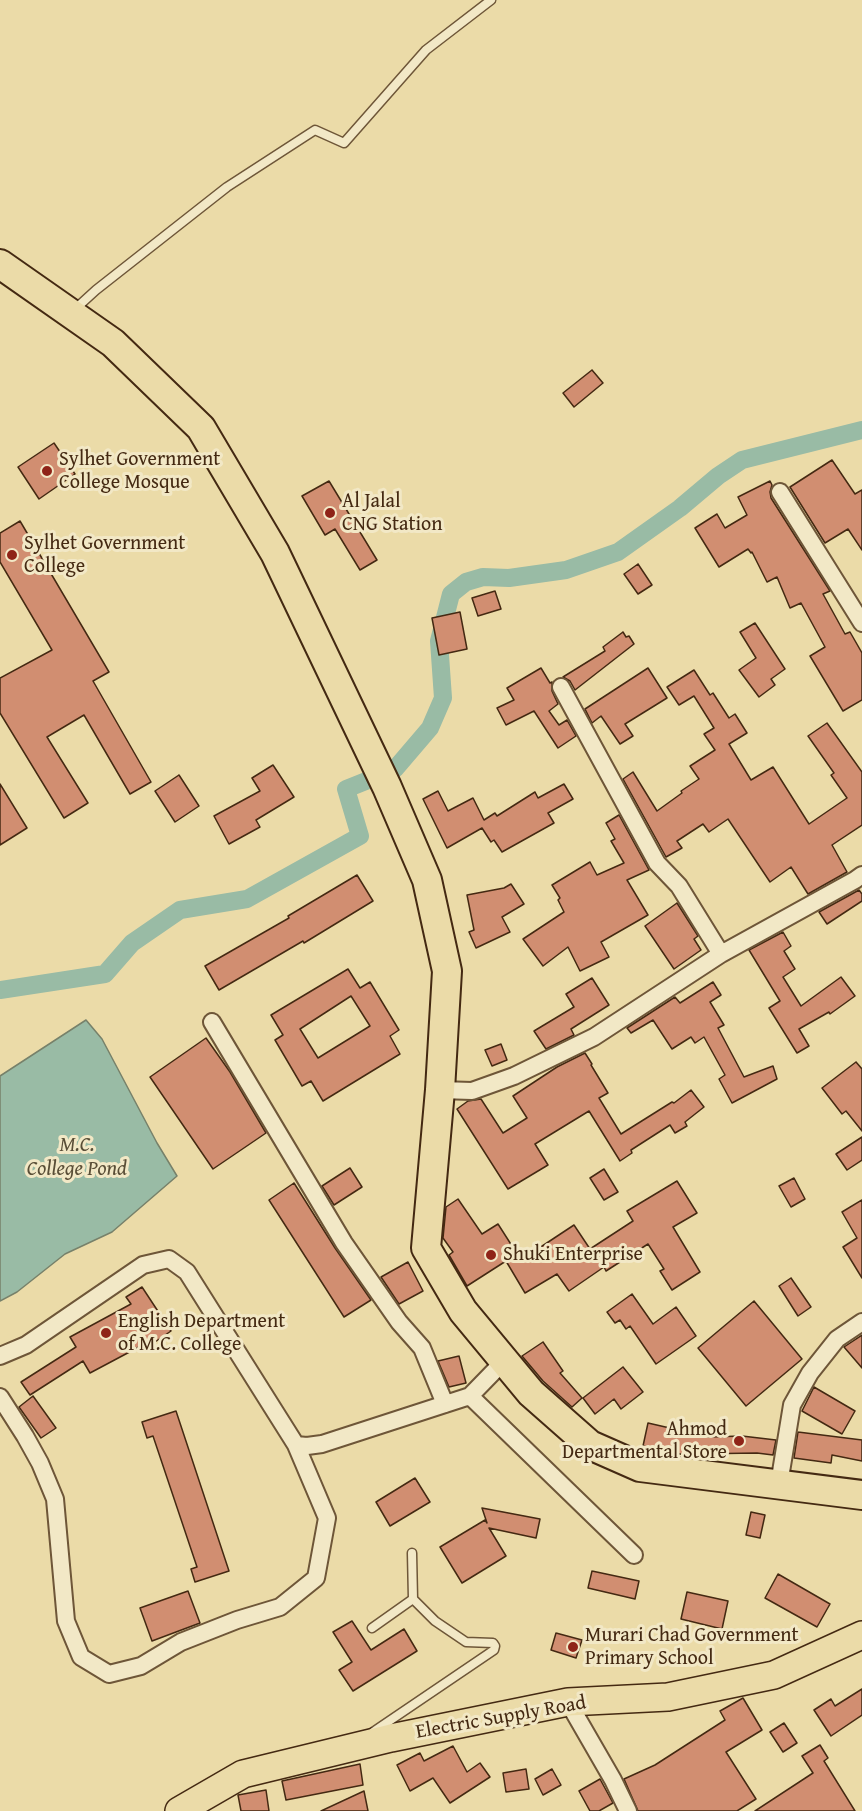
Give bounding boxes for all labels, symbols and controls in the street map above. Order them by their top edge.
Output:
place label: Sylhet Government College Mosque [59,448,220,495]
marker: Sylhet Government College Mosque [40,464,54,478]
place label: Al Jalal CNG Station [342,490,443,537]
marker: Al Jalal CNG Station [323,506,337,520]
place label: Sylhet Government College [24,532,185,579]
marker: Sylhet Government College [5,548,19,562]
water label: M.C. College Pond [27,1133,127,1183]
place label: Shuki Enterprise [503,1243,643,1267]
marker: Shuki Enterprise [484,1248,498,1262]
place label: English Department of M.C. College [118,1310,285,1357]
marker: English Department of M.C. College [99,1326,113,1340]
place label: Ahmod Departmental Store [562,1418,727,1465]
marker: Ahmod Departmental Store [732,1434,746,1448]
place label: Murari Chad Government Primary School [585,1624,799,1671]
marker: Murari Chad Government Primary School [566,1640,580,1654]
street label: Electric Supply Road [414,1691,588,1745]

